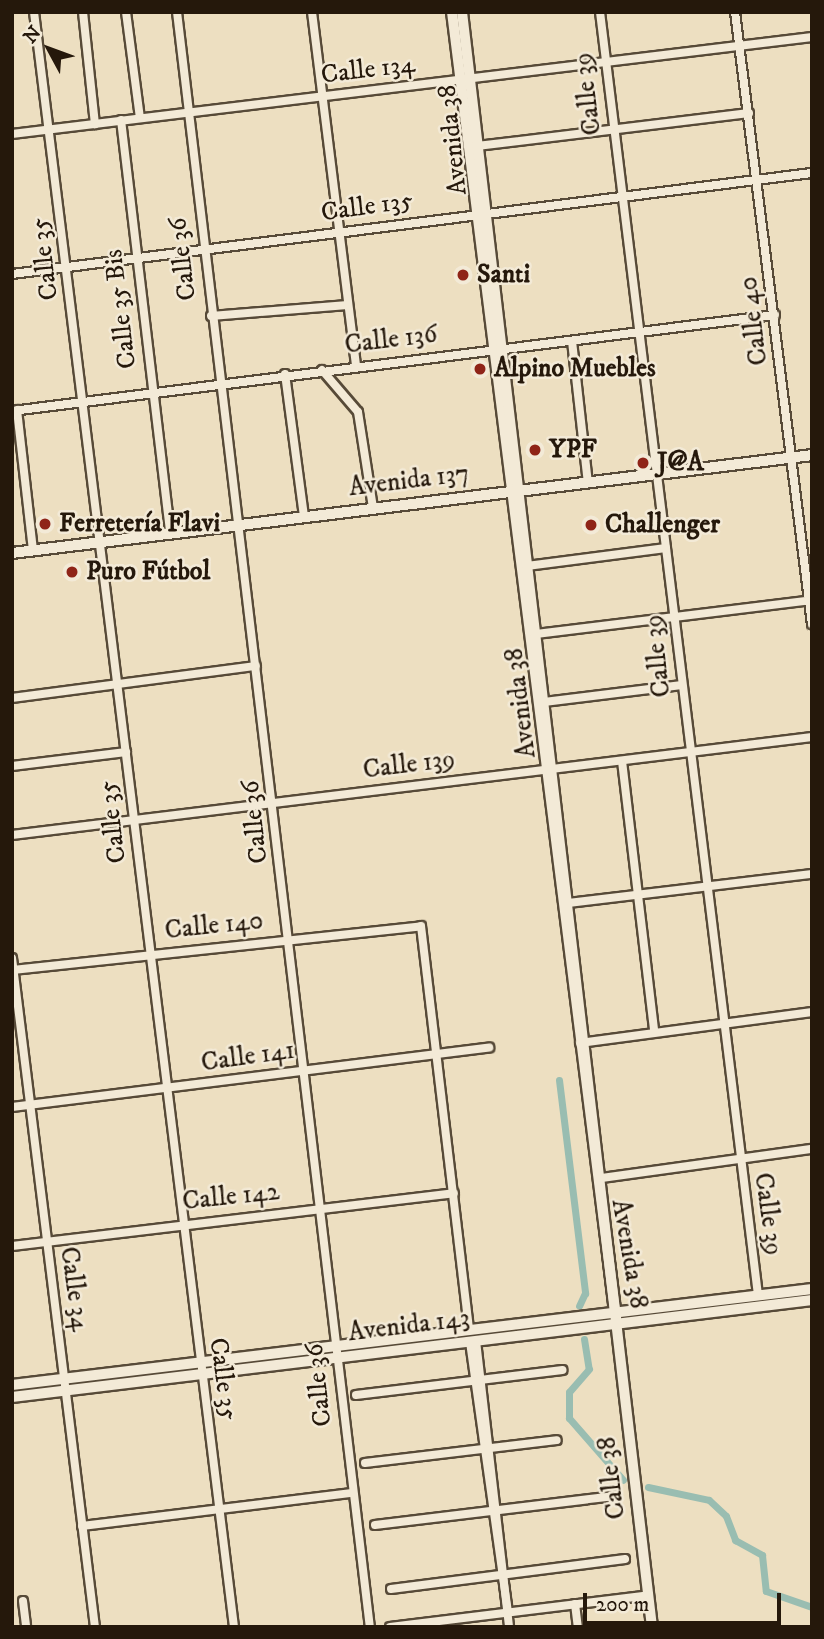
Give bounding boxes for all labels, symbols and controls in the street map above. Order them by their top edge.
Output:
north arrow [14,14,84,84]
text: N [19,21,47,48]
street label: Calle 134 [319,49,417,91]
street label: Calle 39 [567,51,609,137]
street label: Avenida 38 [432,83,474,197]
street label: Calle 135 [319,185,415,229]
street label: Calle 35 [24,216,66,302]
street label: Calle 36 [162,216,204,302]
street label: Calle 35 Bis [98,247,144,371]
place label: Santi [477,259,530,291]
marker: Santi [455,267,471,283]
street label: Calle 40 [733,275,775,367]
street label: Calle 136 [343,319,439,361]
place label: Alpino Muebles [494,353,656,385]
marker: Alpino Muebles [472,361,488,377]
place label: YPF [549,434,597,466]
marker: YPF [527,442,543,458]
place label: J@A [657,447,704,479]
marker: J@A [635,455,651,471]
street label: Avenida 137 [347,458,471,504]
place label: Ferretería Flavi [59,508,220,540]
place label: Challenger [605,509,720,541]
marker: Ferretería Flavi [37,516,53,532]
marker: Challenger [583,517,599,533]
place label: Puro Fútbol [86,556,210,588]
marker: Puro Fútbol [64,564,80,580]
street label: Calle 39 [638,613,678,699]
street label: Avenida 38 [499,646,543,760]
street label: Calle 139 [361,744,457,786]
street label: Calle 35 [92,779,134,865]
street label: Calle 36 [235,779,275,865]
street label: Calle 140 [163,905,265,947]
street label: Calle 141 [199,1035,297,1079]
street label: Calle 39 [747,1171,789,1257]
street label: Calle 142 [181,1176,281,1218]
street label: Avenida 38 [604,1197,654,1311]
street label: Calle 34 [53,1245,95,1333]
street label: Avenida 143 [346,1303,472,1349]
street label: Calle 35 [202,1336,244,1422]
street label: Calle 36 [299,1342,339,1428]
street label: Calle 38 [591,1435,633,1521]
scale bar [586,1580,784,1624]
text: 200 m [596,1592,649,1618]

